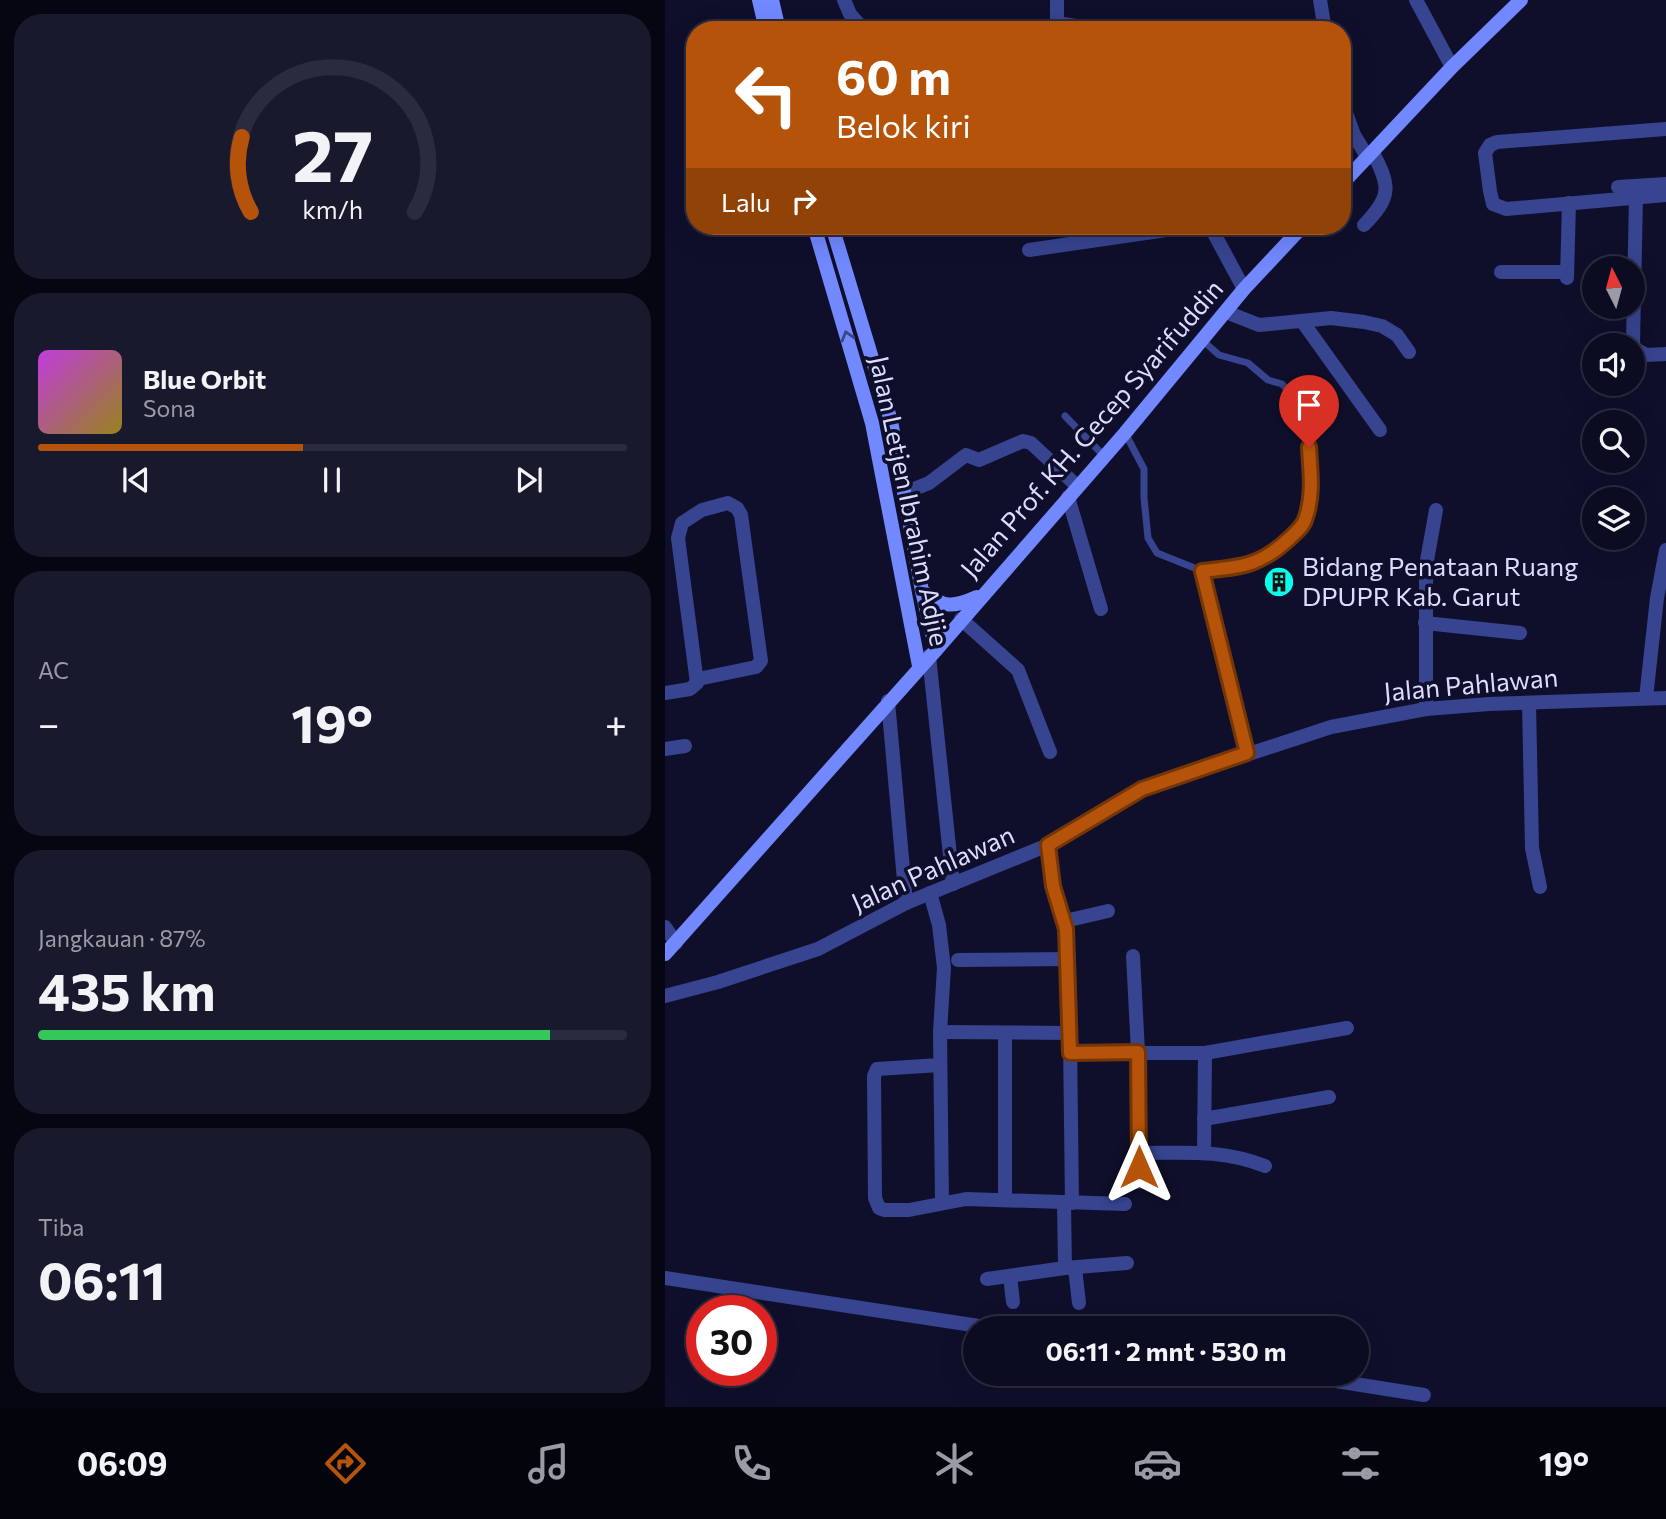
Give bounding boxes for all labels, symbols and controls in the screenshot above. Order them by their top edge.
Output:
text: 60 m [836,45,951,105]
icon: left [721,49,812,140]
text: Belok kiri [836,105,971,145]
text: 27 [292,109,373,198]
icon: right [785,182,823,220]
text: Lalu [721,186,771,217]
text: km/h [302,194,363,224]
north arrow [1582,256,1645,318]
map controls [1582,256,1645,550]
street label: Jalan Prof. KH. Cecep Syarifuddin [953,273,1229,583]
one-way arrow [841,330,856,342]
button: sound [1582,333,1645,396]
street label: Jalan Letjen Ibrahim Adjie [865,353,956,648]
text: Blue Orbit [143,363,266,394]
pin [1279,375,1339,447]
icon: arrive [1290,386,1328,424]
text: Sona [143,394,195,422]
button: search [1582,410,1645,473]
icon: previous [117,461,155,499]
icon: pause [313,461,351,499]
icon: next [510,461,548,499]
button: layers [1582,487,1645,550]
place label: Bidang Penataan Ruang DPUPR Kab. Garut [1302,550,1578,611]
building icon: Bidang Penataan Ruang DPUPR Kab. Garut [1262,565,1296,599]
text: AC [38,656,69,684]
street label: Jalan Pahlawan [1382,660,1559,707]
text: 19° [291,690,373,754]
text: − [38,699,60,746]
text: + [605,699,627,746]
street label: Jalan Pahlawan [846,818,1019,917]
text: Jangkauan · 87% [38,924,205,952]
text: 435 km [38,958,216,1022]
position arrow [1102,1130,1176,1204]
text: Tiba [38,1213,84,1241]
text: 06:11 [38,1247,165,1311]
speed limit sign: 30 [686,1295,777,1386]
text: 06:11 · 2 mnt · 530 m [1045,1335,1287,1366]
icon: directions [321,1439,370,1488]
icon: music [524,1439,573,1488]
icon: phone [727,1439,776,1488]
icon: climate [930,1439,979,1488]
icon: car [1133,1439,1182,1488]
icon: filters [1336,1439,1385,1488]
text: 06:09 [77,1443,167,1483]
text: 19° [1539,1443,1589,1483]

